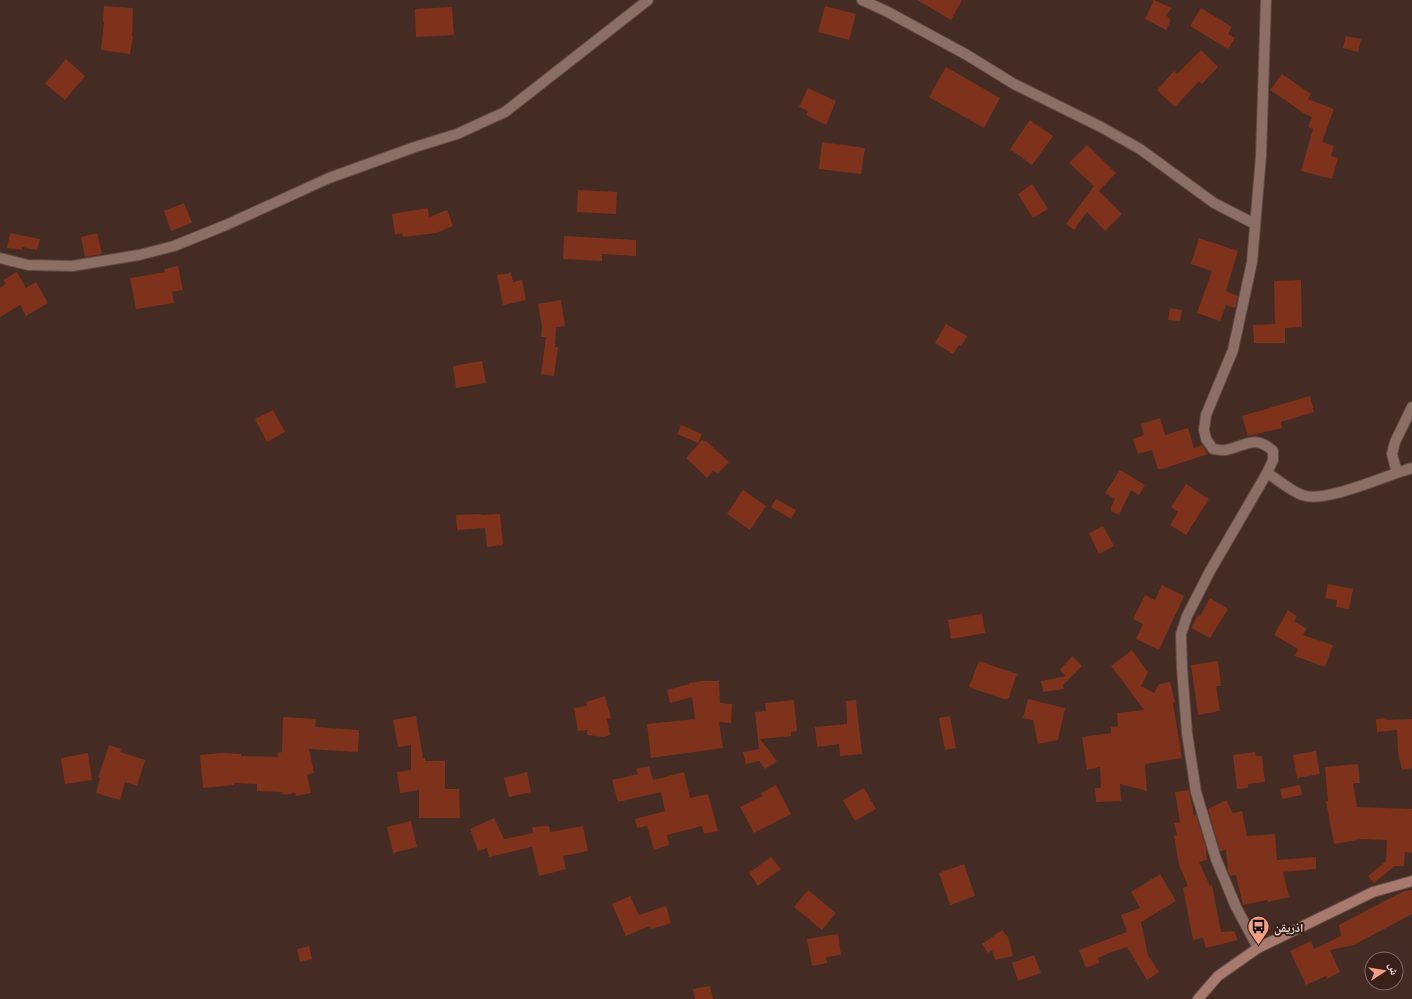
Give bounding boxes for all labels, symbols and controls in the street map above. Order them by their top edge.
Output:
bus stop icon: اذريقن [1245,914,1271,947]
place label: اذريقن [1274,920,1303,936]
north arrow [1364,951,1404,991]
text: ش [1385,962,1402,977]

